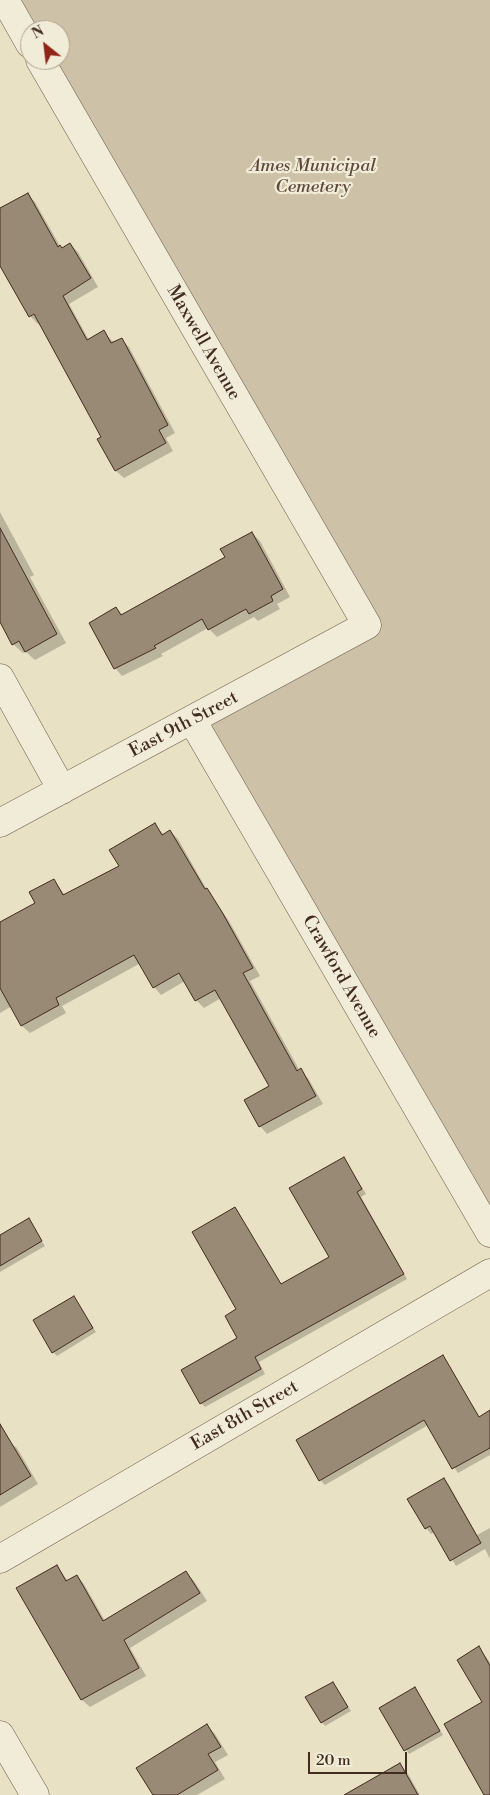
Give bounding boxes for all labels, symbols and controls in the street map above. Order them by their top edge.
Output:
north arrow [20,20,70,70]
text: N [29,22,47,43]
park label: Ames Municipal Cemetery [250,156,376,198]
street label: Maxwell Avenue [161,282,245,404]
street label: East 9th Street [126,687,242,763]
street label: Crawford Avenue [297,912,385,1042]
street label: East 8th Street [187,1376,303,1456]
scale bar [310,1742,409,1774]
text: 20 m [316,1751,351,1770]

